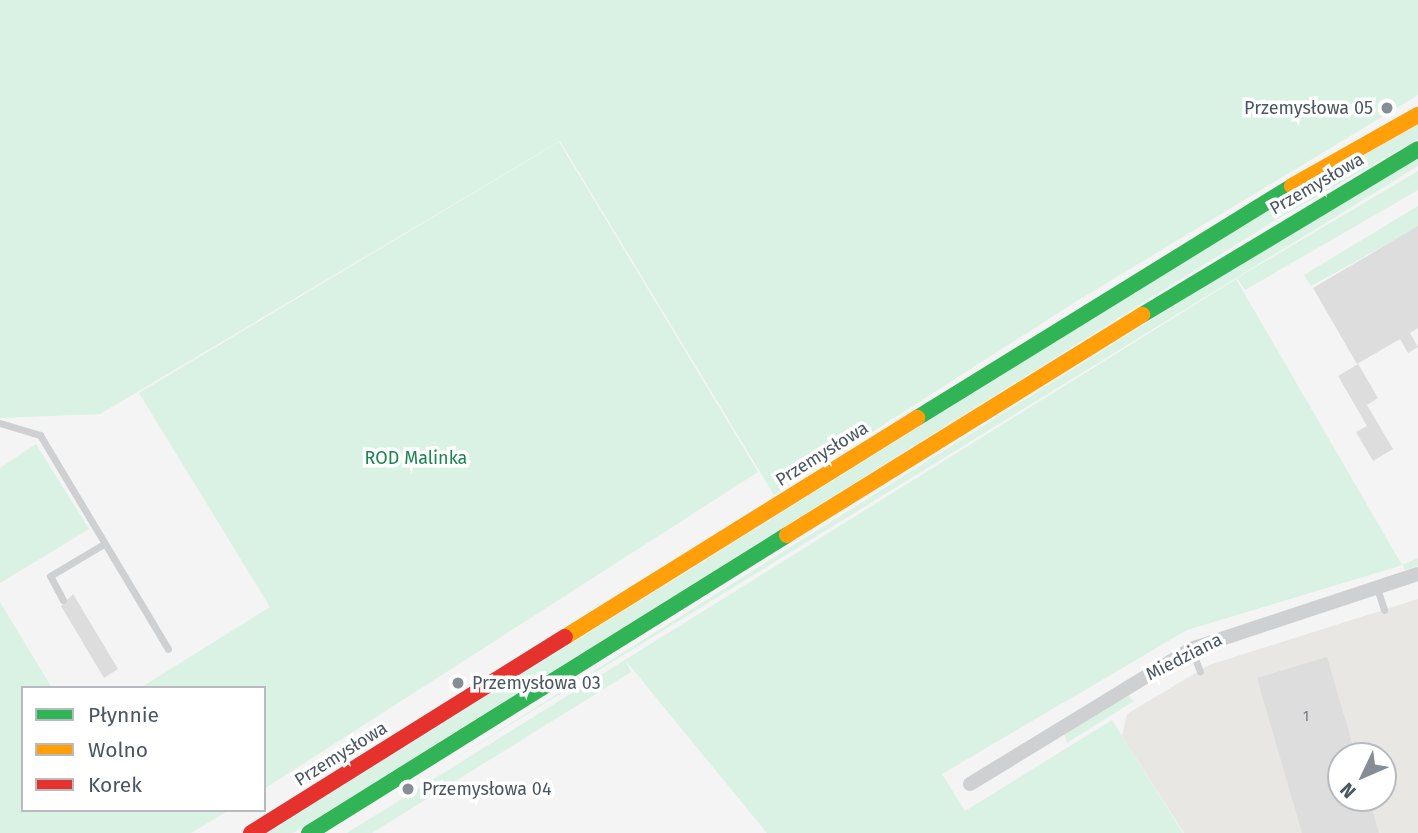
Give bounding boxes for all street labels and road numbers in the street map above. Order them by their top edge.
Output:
street label: Przemysłowa [1266,148,1368,220]
street label: Przemysłowa [772,417,872,491]
street label: Miedziana [1142,629,1226,685]
street label: Przemysłowa [291,717,391,791]

